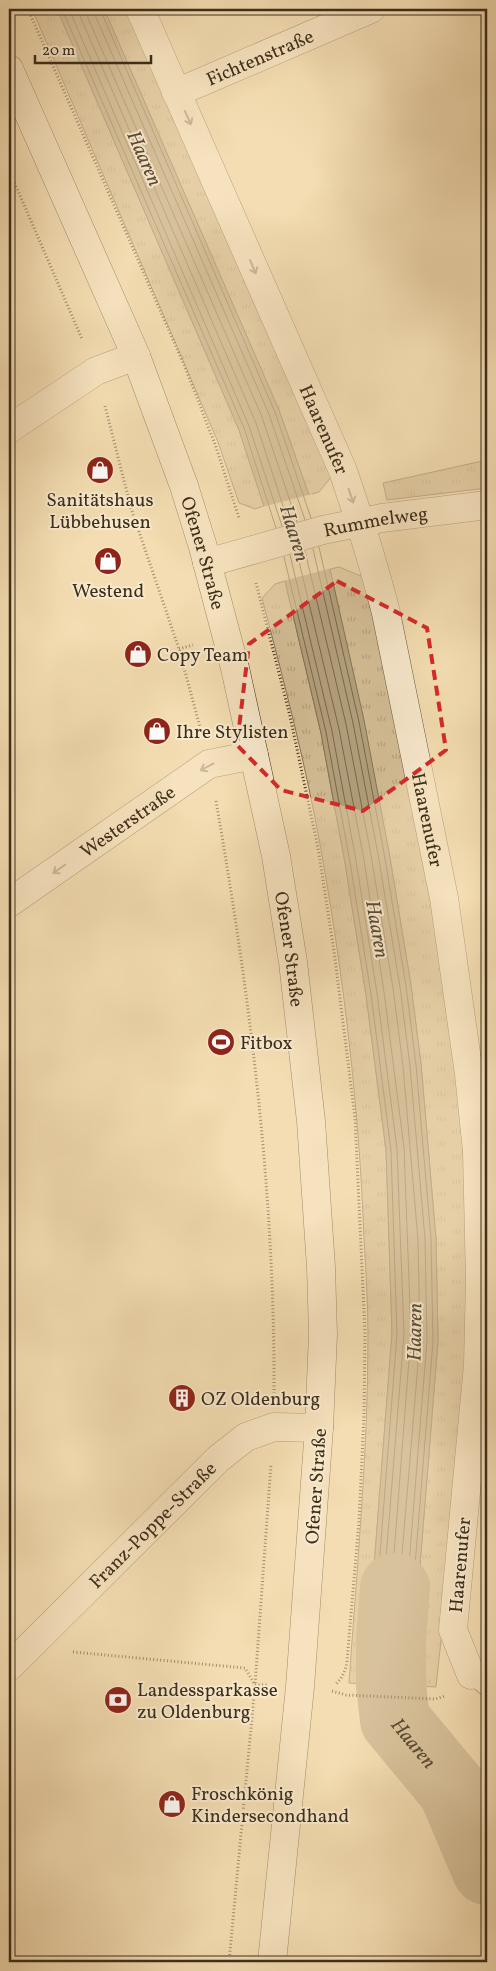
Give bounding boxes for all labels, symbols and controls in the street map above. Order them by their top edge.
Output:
street label: Fichtenstraße [203,24,318,93]
scale bar [35,32,151,64]
text: 20 m [42,41,75,62]
one-way arrow [183,110,193,125]
water label: Haaren [119,127,168,191]
one-way arrow [248,259,258,274]
street label: Haarenufer [292,381,354,479]
shop icon: Sanitätshaus Lübbehusen [85,455,115,485]
place label: Sanitätshaus Lübbehusen [46,488,154,536]
one-way arrow [347,488,356,503]
street label: Ofener Straße [173,494,230,613]
street label: Rummelweg [322,501,429,545]
water label: Haaren [271,502,315,566]
shop icon: Westend [93,546,123,576]
place label: Westend [72,579,144,605]
shop icon: Copy Team [123,639,153,669]
place label: Copy Team [157,643,248,669]
shop icon: Ihre Stylisten [142,716,172,746]
place label: Ihre Stylisten [176,720,289,746]
one-way arrow [199,762,214,772]
street label: Haarenufer [404,771,448,870]
street label: Westerstraße [75,780,181,865]
one-way arrow [52,864,66,874]
street label: Ofener Straße [267,890,309,1008]
water label: Haaren [357,898,395,960]
sports icon: Fitbox [206,1027,236,1057]
place label: Fitbox [240,1031,293,1057]
water label: Haaren [401,1303,431,1361]
building icon: OZ Oldenburg [167,1383,197,1413]
place label: OZ Oldenburg [201,1387,320,1413]
street label: Ofener Straße [300,1427,334,1545]
street label: Franz-Poppe-Straße [84,1457,223,1595]
street label: Haarenufer [444,1516,478,1614]
place label: Landessparkasse zu Oldenburg [137,1678,278,1726]
bank icon: Landessparkasse zu Oldenburg [103,1685,133,1715]
water label: Haaren [383,1713,442,1775]
place label: Froschkönig Kindersecondhand [191,1782,349,1830]
shop icon: Froschkönig Kindersecondhand [157,1789,187,1819]

